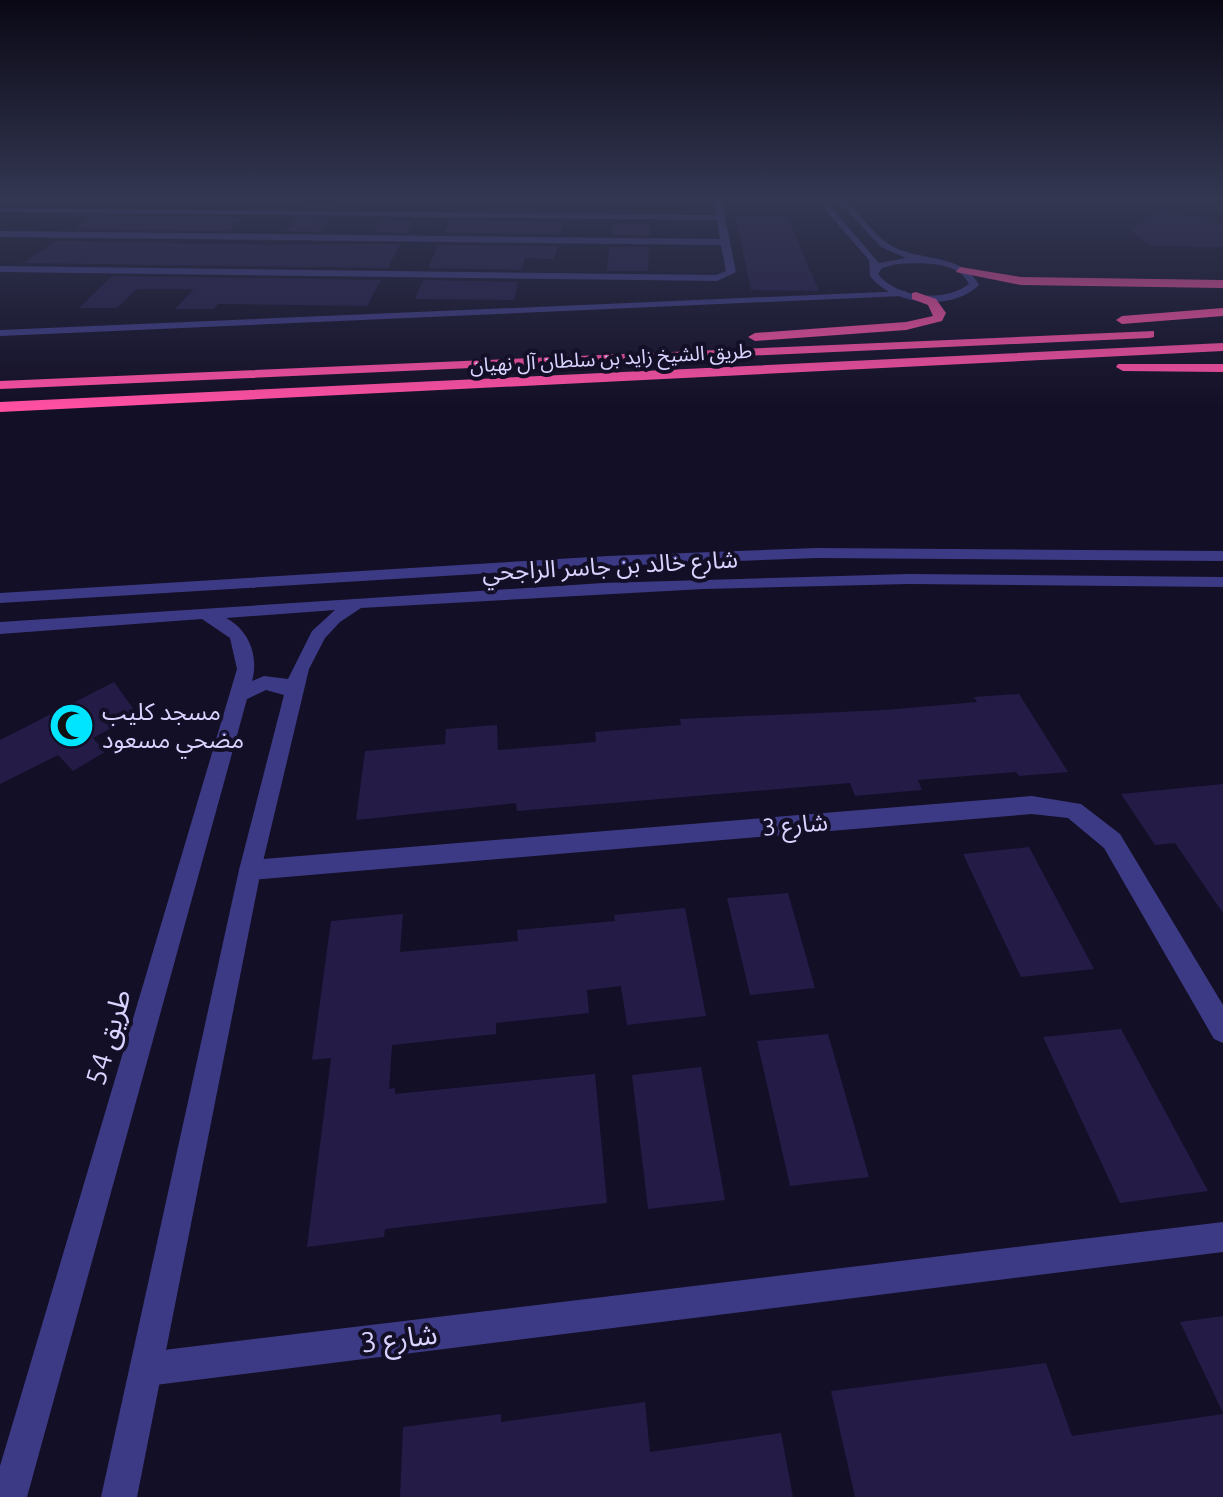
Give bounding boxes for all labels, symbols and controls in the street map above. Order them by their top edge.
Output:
street label: طريق الشيخ زايد بن سلطان آل نهيان [469,339,753,380]
street label: شارع خالد بن جاسر الراجحي [481,545,739,591]
place label: مسجد كليب مضحي مسعود [102,698,244,759]
mosque icon: مسجد كليب مضحي مسعود [47,702,95,750]
street label: شارع 3 [761,808,829,845]
street label: طريق 54 [79,985,139,1089]
street label: شارع 3 [359,1317,440,1364]

